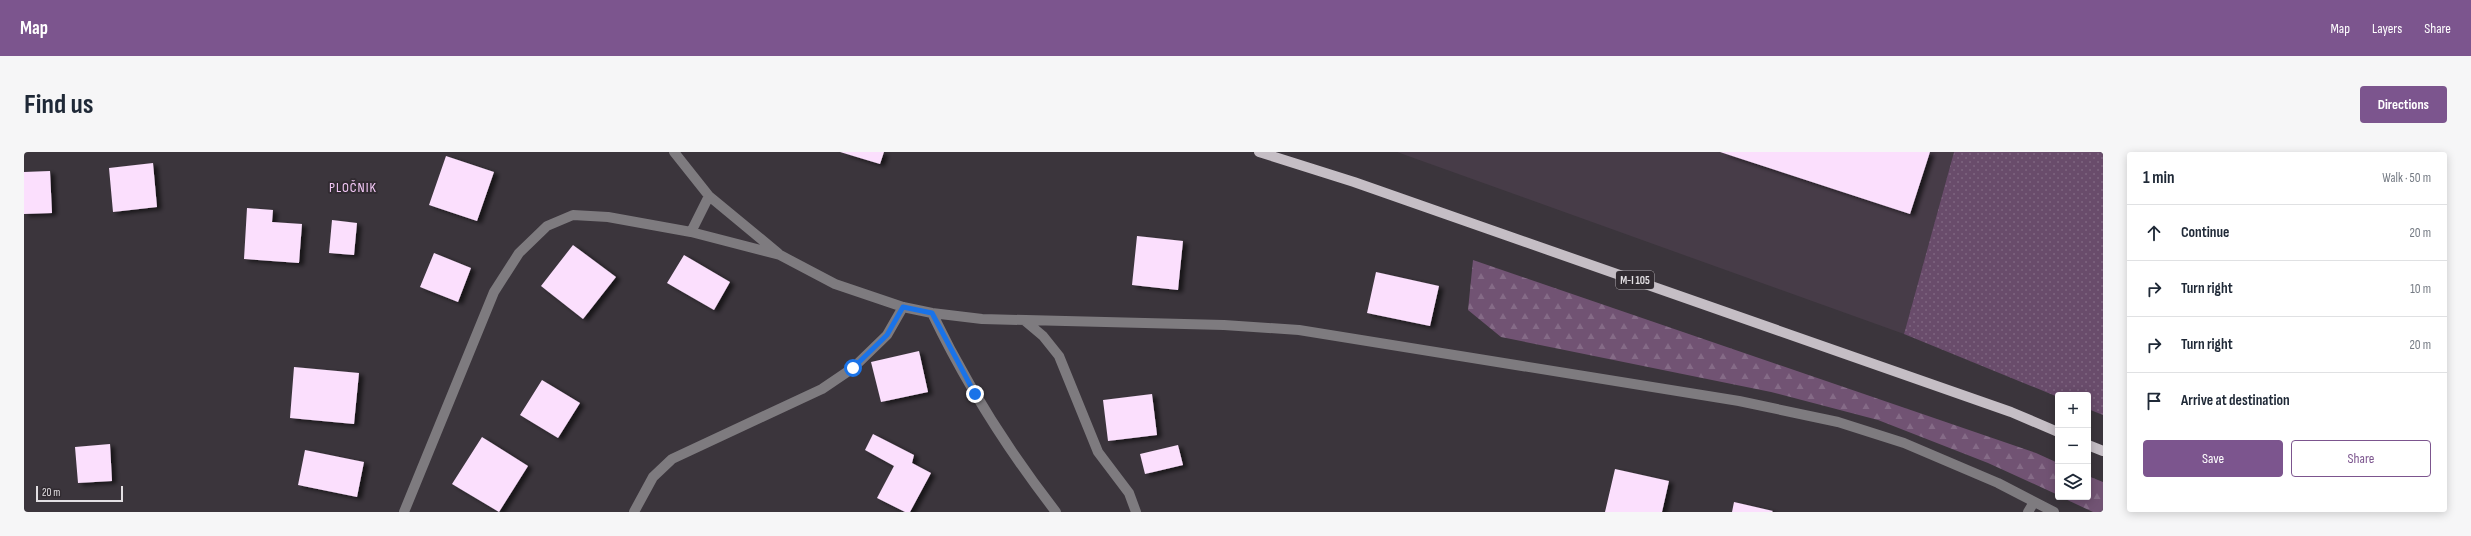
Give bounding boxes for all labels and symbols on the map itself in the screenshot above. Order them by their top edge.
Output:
district label: PLOČNIK [329,179,377,196]
road number: M-I 105 [1616,271,1654,289]
route start [844,359,862,377]
route end [966,385,984,403]
scale bar [36,484,123,503]

